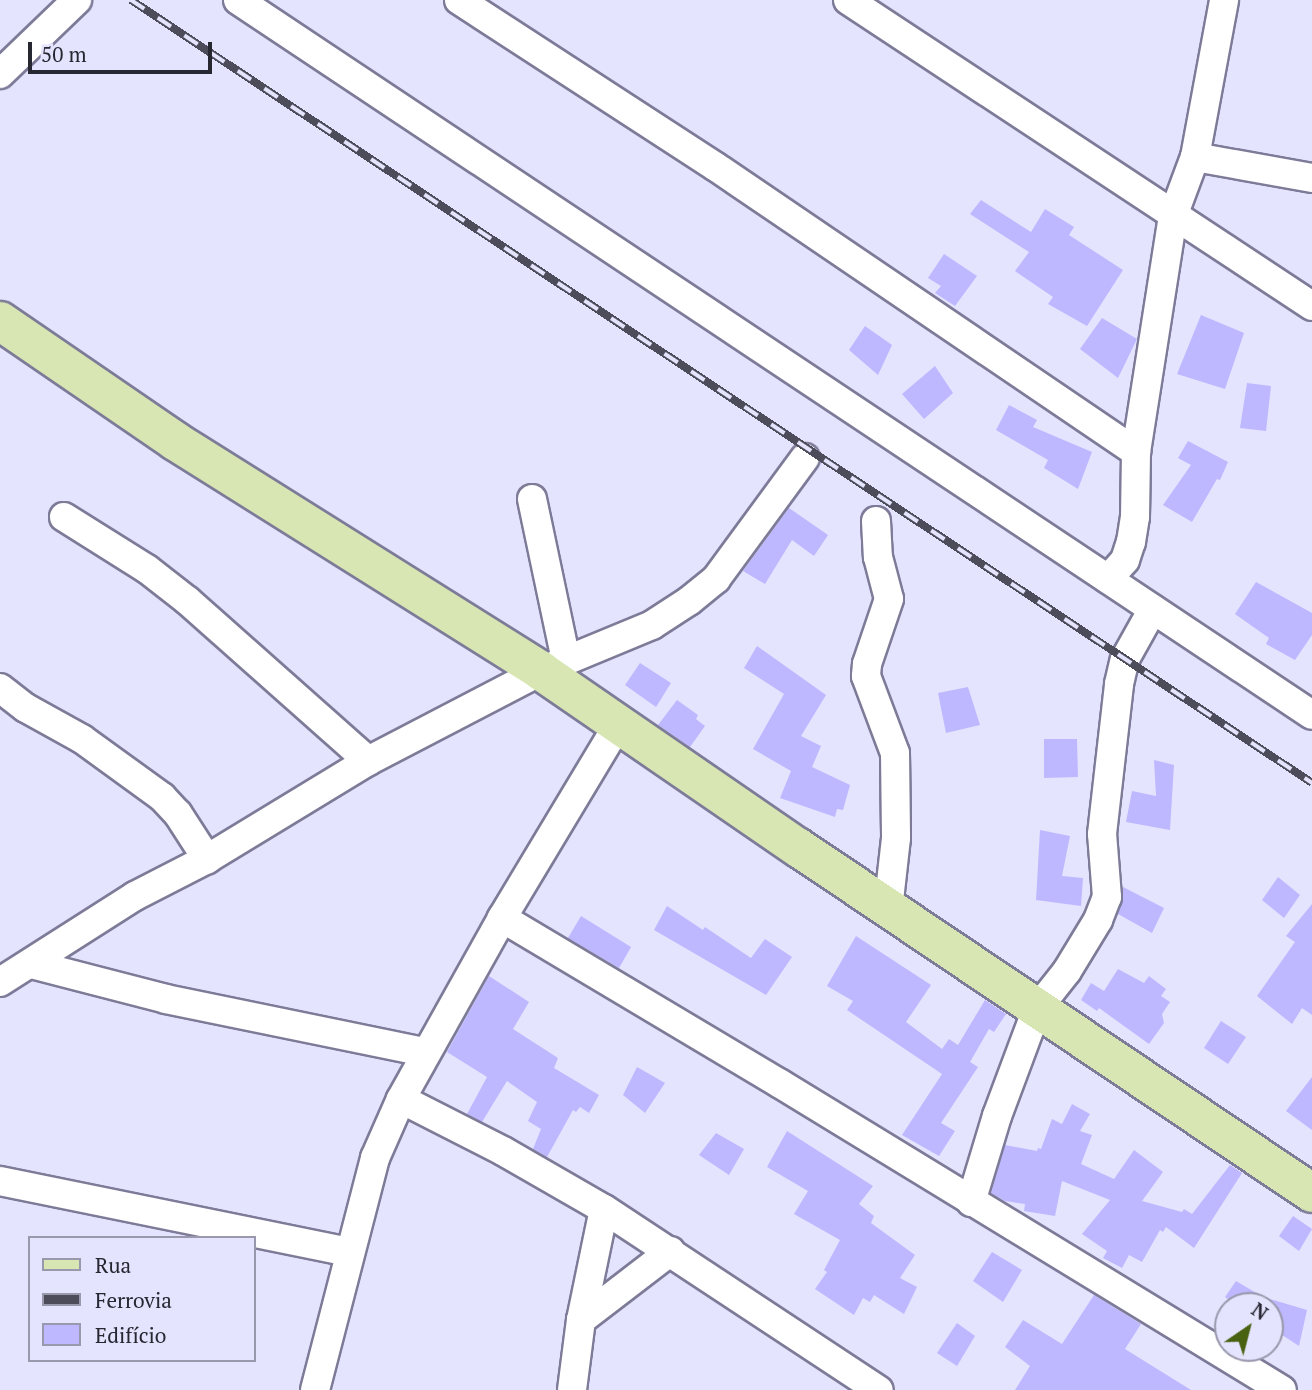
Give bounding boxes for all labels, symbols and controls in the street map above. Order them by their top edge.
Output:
scale bar [32,28,215,72]
text: 50 m [41,40,87,68]
legend [28,1236,256,1362]
text: Rua [95,1251,131,1279]
text: Ferrovia [95,1286,172,1314]
north arrow [1214,1292,1284,1362]
text: N [1247,1297,1273,1325]
text: Edifício [95,1321,166,1349]

